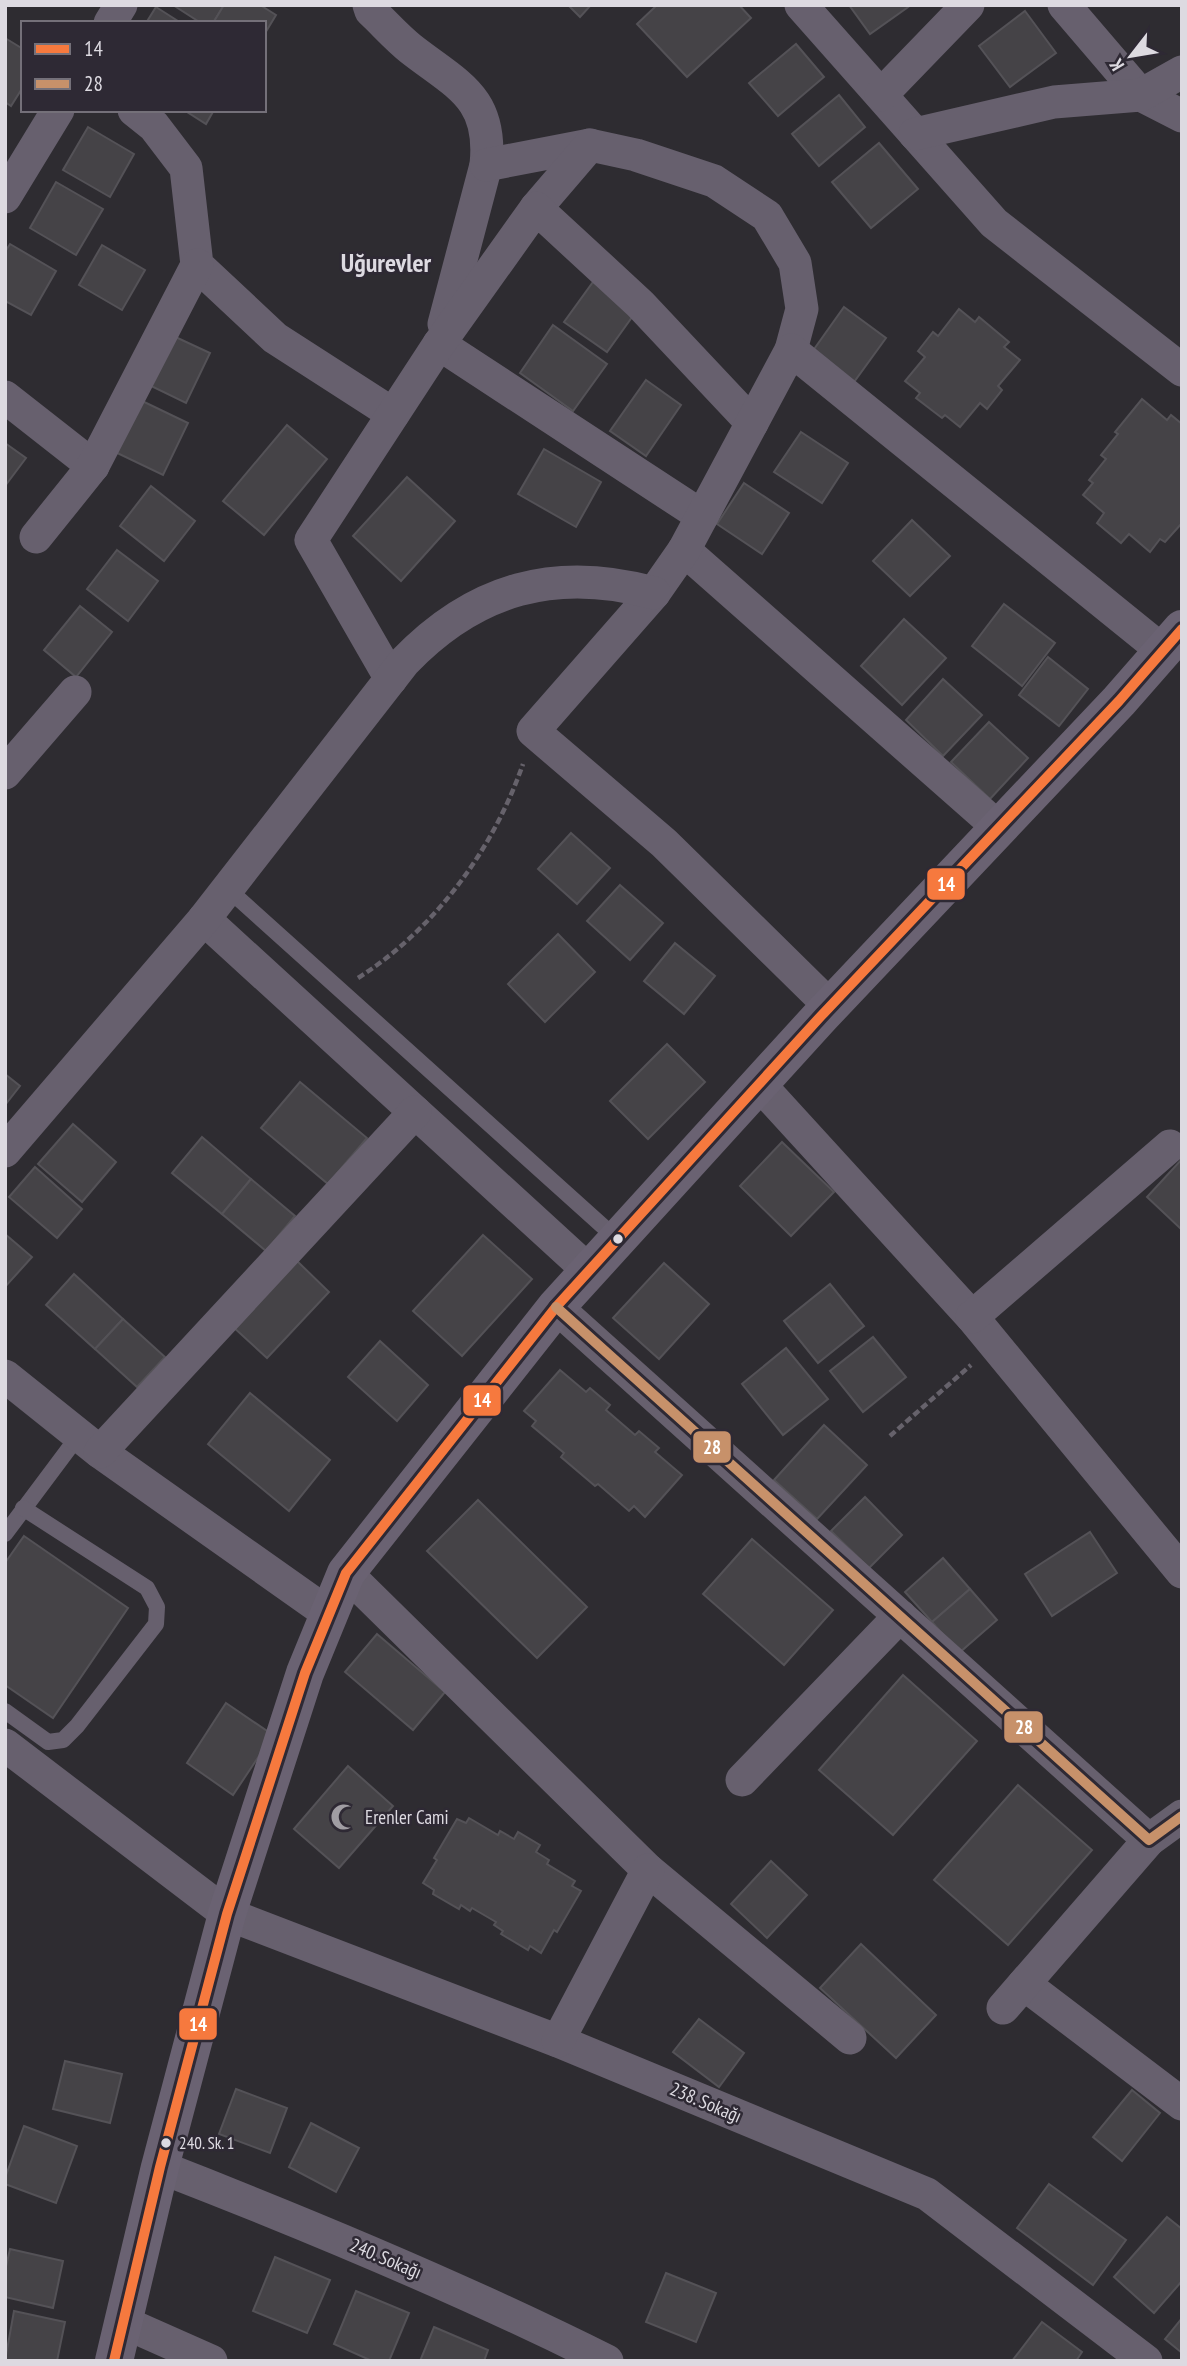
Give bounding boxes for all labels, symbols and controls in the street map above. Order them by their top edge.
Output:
legend [21,21,266,112]
north arrow [1096,21,1166,91]
text: 14 [84,35,103,62]
text: K [1104,54,1129,75]
text: 28 [84,70,103,97]
district label: Uğurevler [341,246,432,279]
line badge: 14 [926,867,966,901]
text: 14 [937,872,955,896]
unlabelled marker [611,1232,625,1246]
line badge: 14 [462,1384,502,1417]
text: 14 [473,1388,491,1412]
line badge: 28 [692,1430,732,1464]
text: 28 [703,1435,721,1459]
line badge: 28 [1003,1710,1044,1744]
text: 28 [1015,1715,1033,1739]
mosque icon: Erenler Cami [329,1802,359,1832]
place label: Erenler Cami [365,1805,449,1829]
line badge: 14 [178,2007,218,2041]
text: 14 [189,2012,207,2036]
street label: 238. Sokağı [667,2076,745,2128]
place label: 240. Sk. 1 [179,2132,235,2154]
marker: 240. Sk. 1 [159,2136,173,2150]
street label: 240. Sokağı [347,2232,425,2284]

